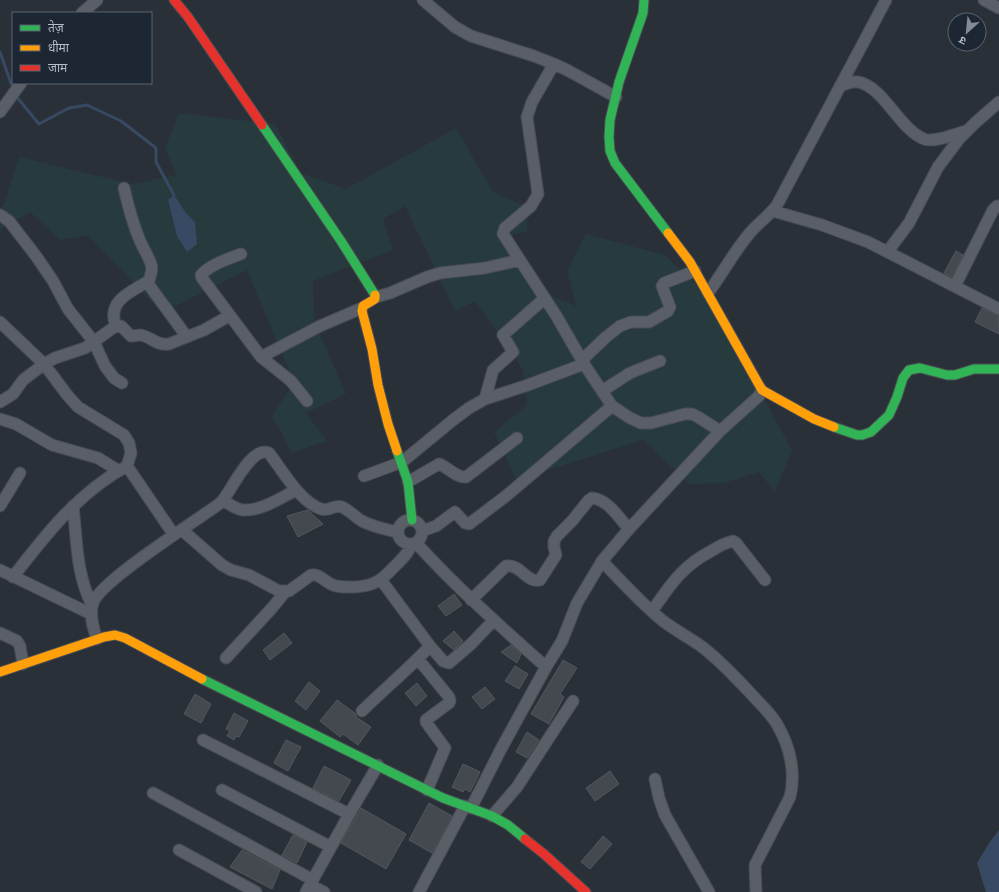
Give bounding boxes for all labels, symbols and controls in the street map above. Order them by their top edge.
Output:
legend [12,12,152,84]
north arrow [947,12,987,52]
text: तेज़ [48,19,65,36]
text: उ [955,33,969,49]
text: धीमा [48,39,70,56]
text: जाम [48,59,68,76]

